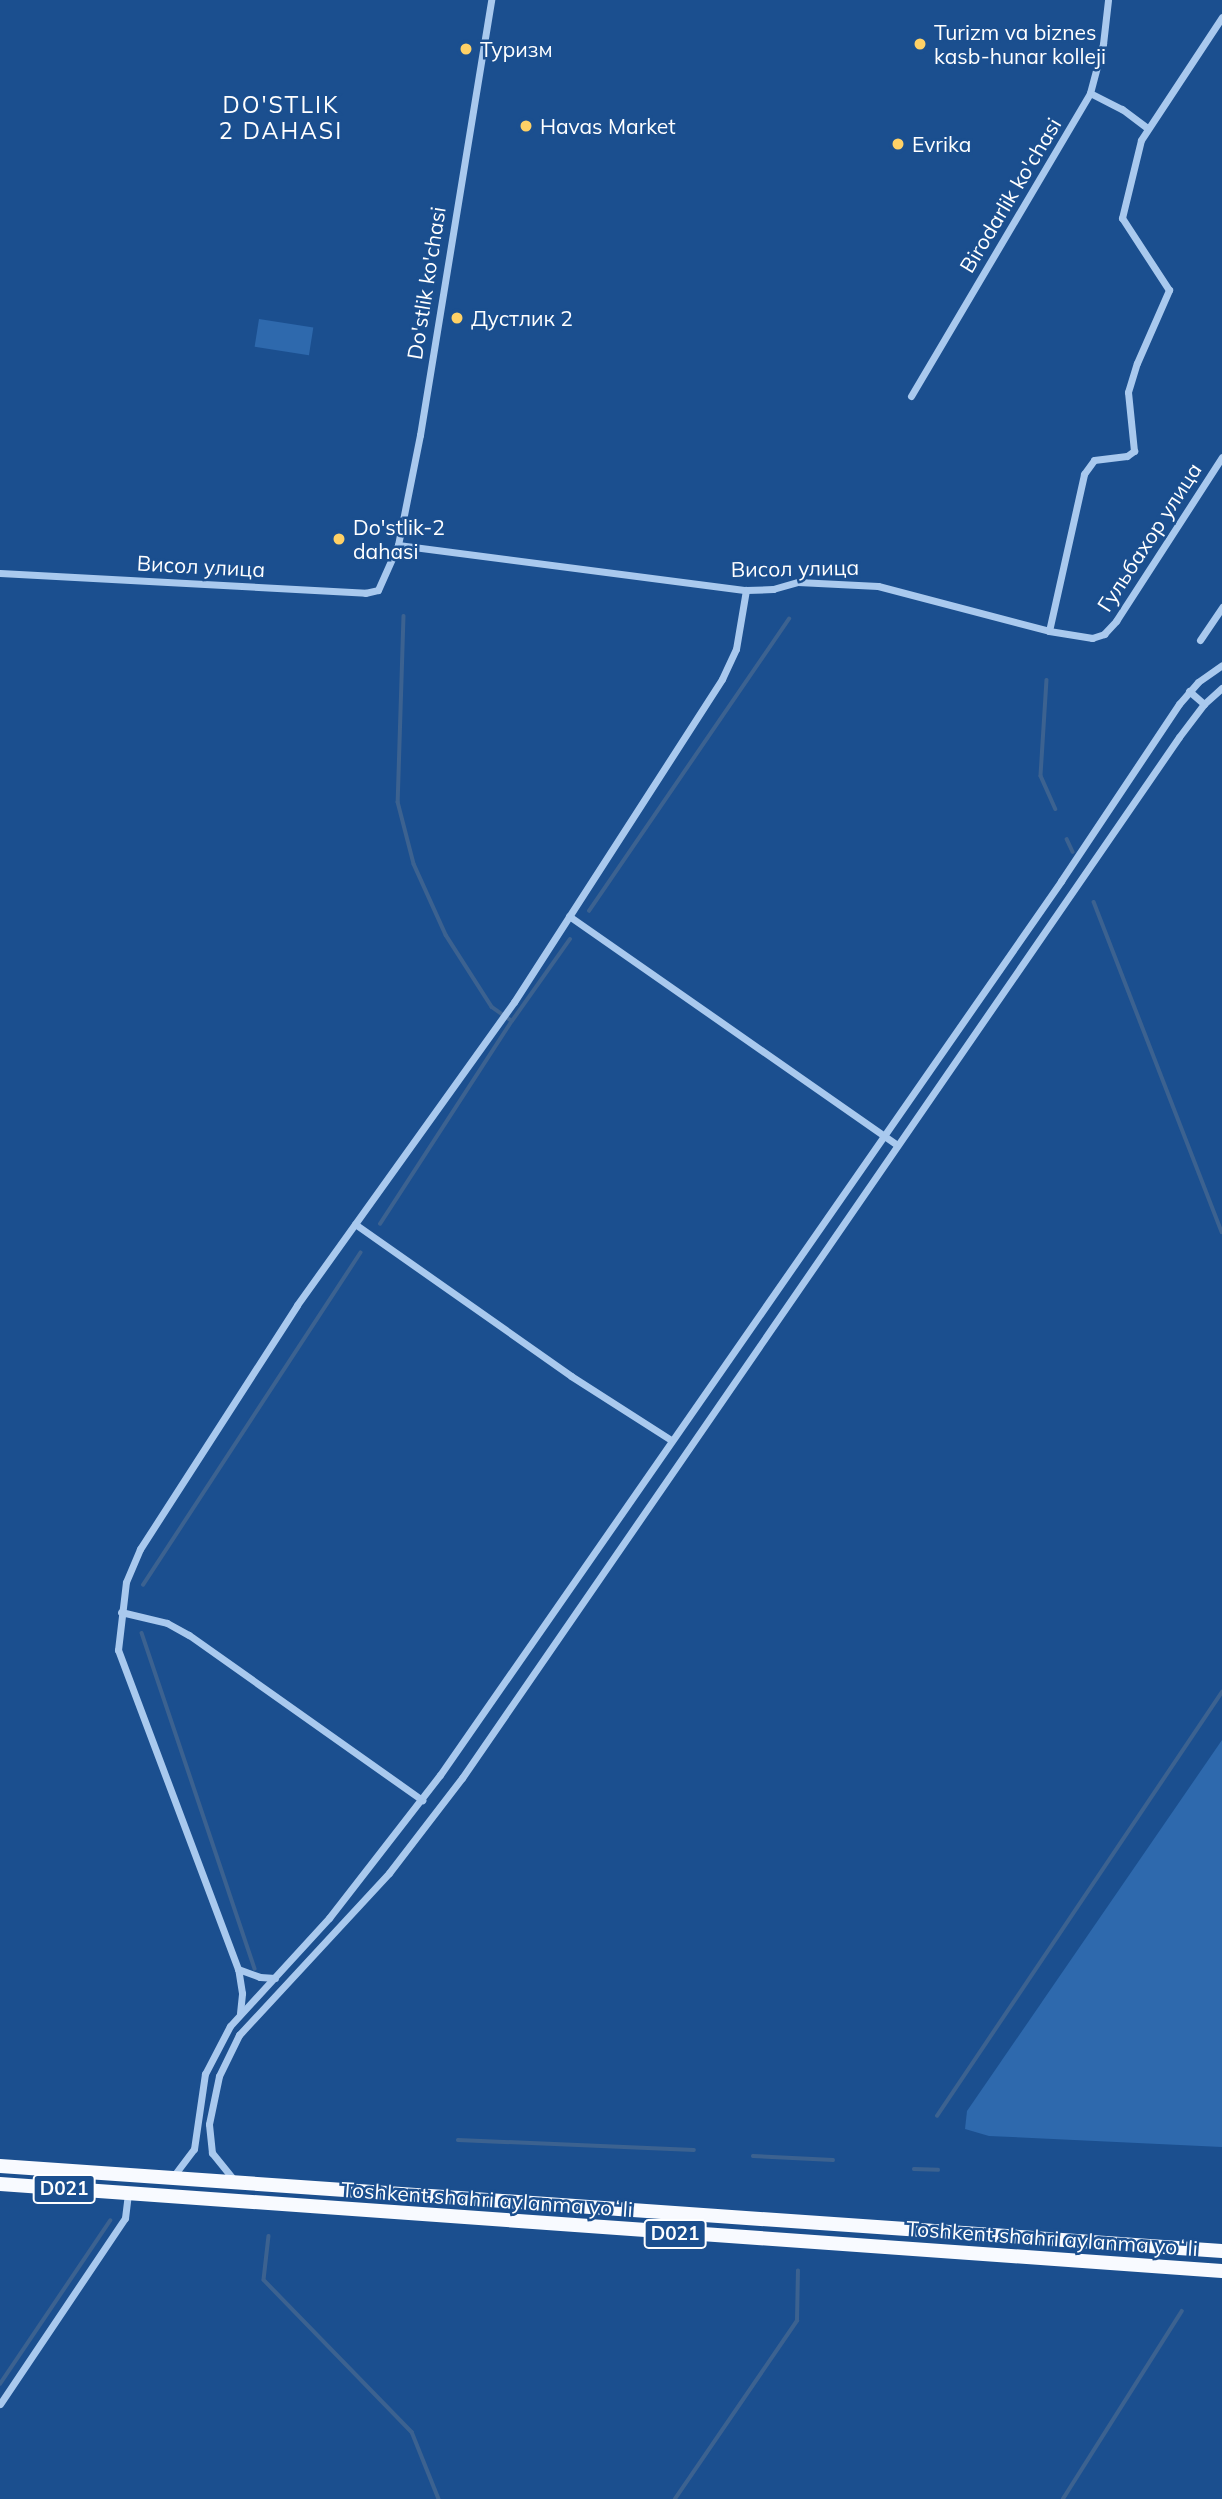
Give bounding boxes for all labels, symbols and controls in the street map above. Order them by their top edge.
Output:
place label: Turizm va biznes kasb-hunar kolleji [934,19,1106,69]
place label: Туризм [480,36,553,62]
marker: Turizm va biznes kasb-hunar kolleji [912,36,928,52]
marker: Туризм [458,41,474,57]
district label: DO'STLIK 2 DAHASI [220,91,342,145]
place label: Havas Market [540,113,676,139]
street label: Birodarlik ko'chasi [954,113,1066,277]
marker: Havas Market [518,118,534,134]
place label: Evrika [912,131,971,157]
marker: Evrika [890,136,906,152]
street label: Do'stlik ko'chasi [401,205,451,361]
place label: Дустлик 2 [471,305,573,331]
marker: Дустлик 2 [449,310,465,326]
street label: Гульбахор улица [1092,458,1206,616]
place label: Do'stlik-2 dahasi [353,514,445,564]
marker: Do'stlik-2 dahasi [331,531,347,547]
street label: Висол улица [136,550,266,582]
street label: Висол улица [731,554,859,582]
road number: D021 [32,2174,96,2204]
street label: Toshkent shahri aylanma yoʻli [340,2176,634,2222]
street label: Toshkent shahri aylanma yoʻli [905,2215,1199,2261]
road number: D021 [644,2218,706,2250]

